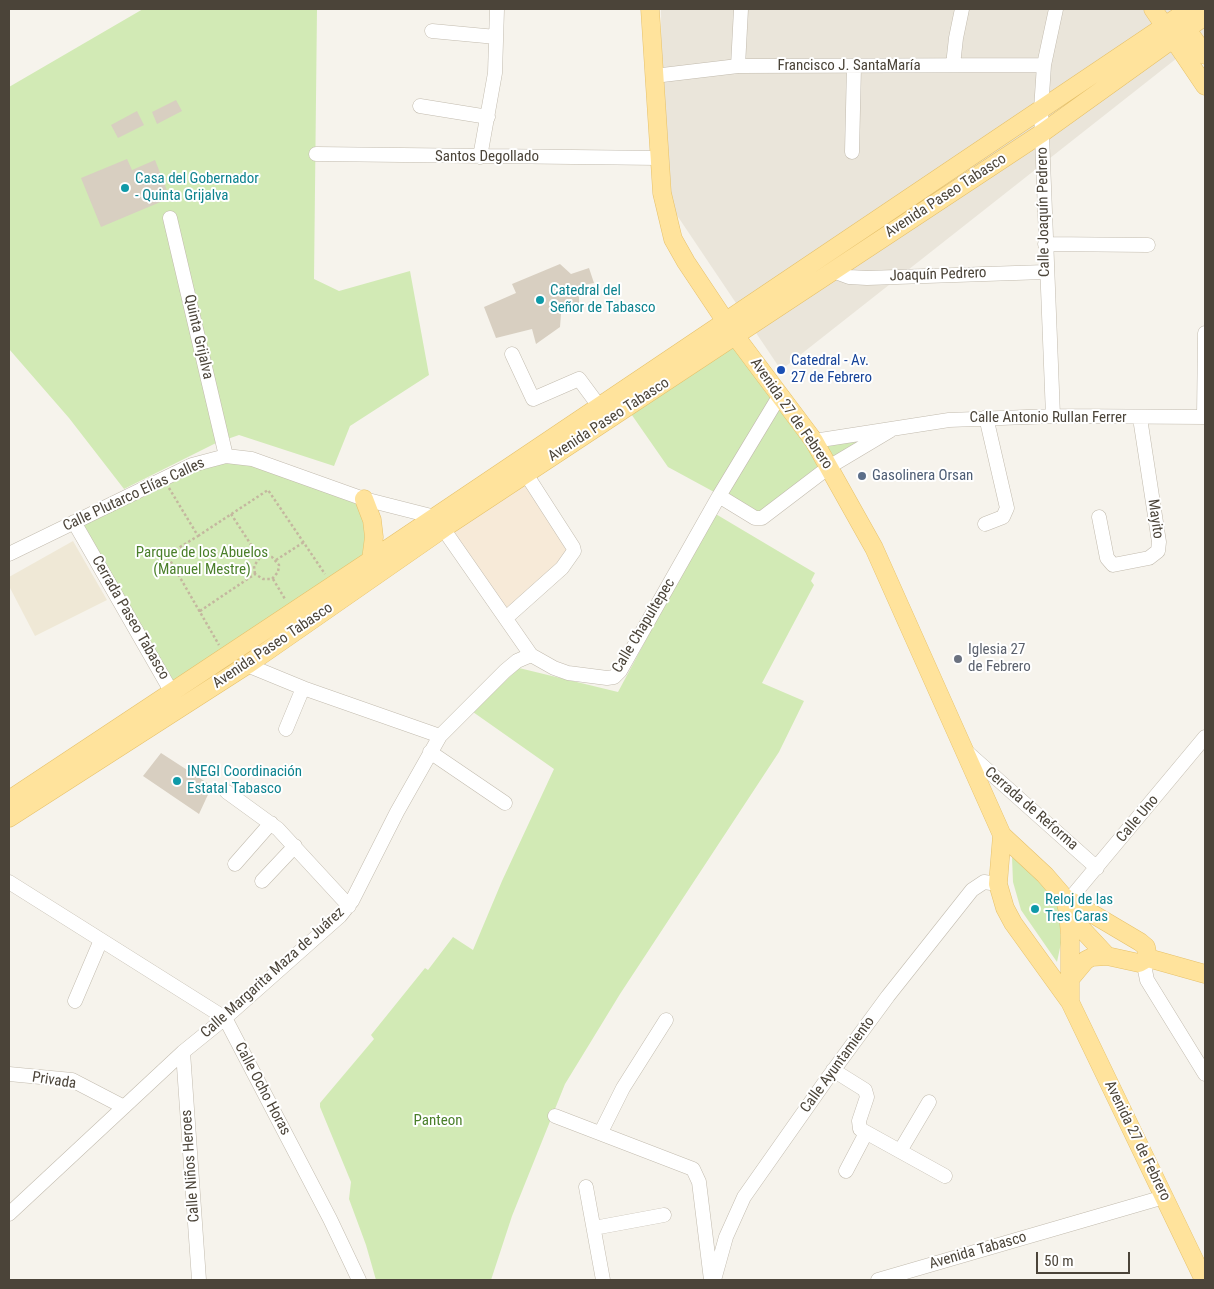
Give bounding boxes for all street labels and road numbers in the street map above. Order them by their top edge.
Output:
street label: Francisco J. SantaMaría [777,57,921,75]
street label: Calle Joaquín Pedrero [1034,147,1054,277]
street label: Santos Degollado [435,148,539,166]
street label: Avenida Paseo Tabasco [882,150,1010,242]
street label: Joaquín Pedrero [889,264,987,286]
street label: Quinta Grijalva [180,293,216,381]
street label: Avenida 27 de Febrero [746,355,836,473]
street label: Avenida Paseo Tabasco [545,374,673,466]
street label: Calle Antonio Rullan Ferrer [969,409,1127,427]
street label: Calle Plutarco Elías Calles [60,454,208,536]
street label: Mayito [1143,498,1167,540]
street label: Cerrada Paseo Tabasco [87,553,173,683]
street label: Calle Chapultepec [609,576,679,676]
street label: Avenida Paseo Tabasco [210,599,336,693]
street label: Cerrada de Reforma [981,764,1081,854]
street label: Calle Uno [1113,792,1163,846]
street label: Calle Margarita Maza de Juárez [197,904,349,1042]
street label: Calle Ayuntamiento [797,1013,879,1117]
street label: Calle Ocho Horas [230,1040,294,1138]
street label: Privada [31,1069,77,1093]
street label: Avenida 27 de Febrero [1100,1078,1174,1204]
street label: Calle Niños Heroes [178,1109,204,1223]
street label: Avenida Tabasco [927,1229,1029,1273]

